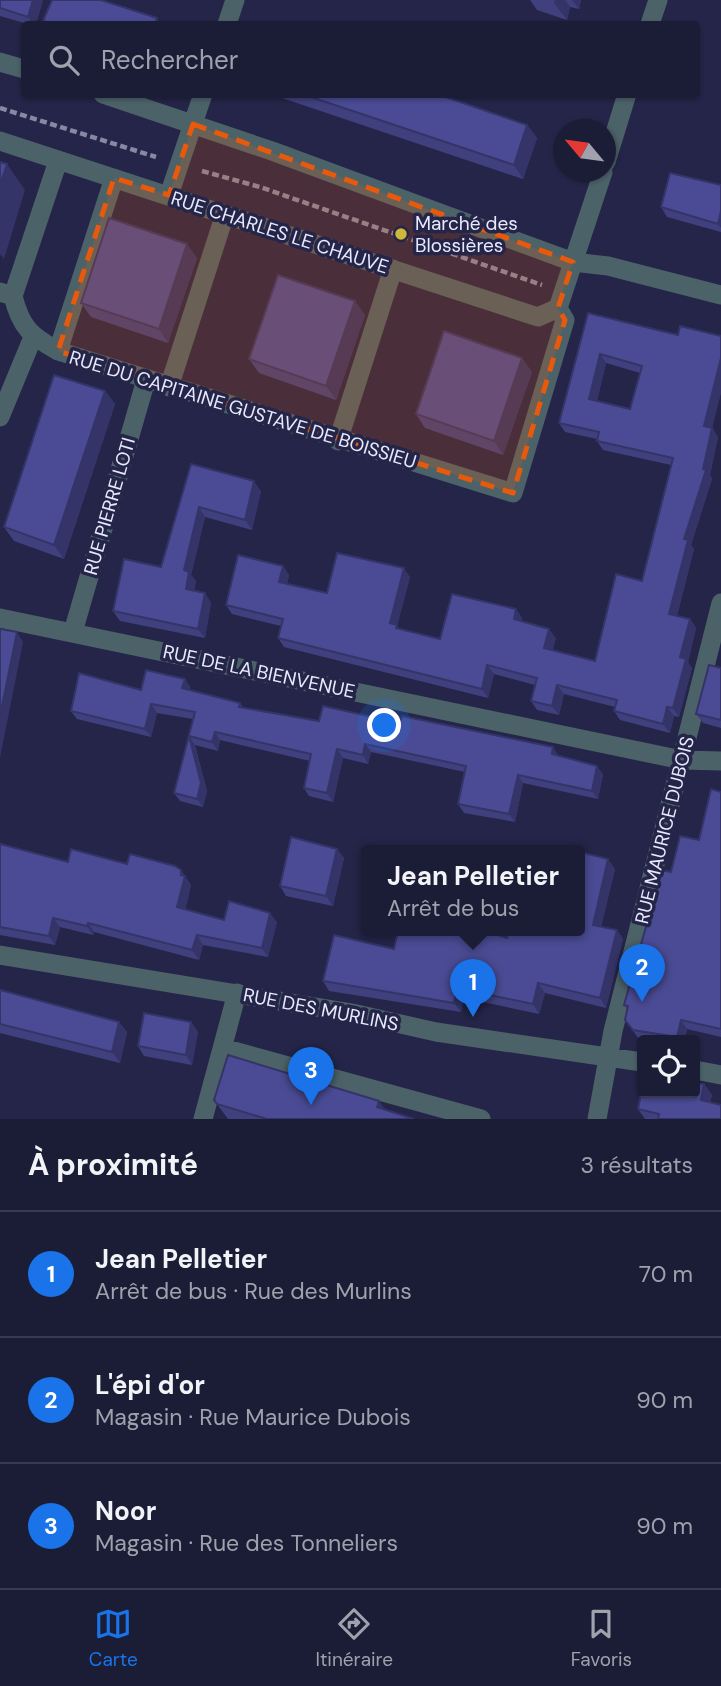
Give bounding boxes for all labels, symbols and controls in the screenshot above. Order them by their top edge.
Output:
search box [21,21,700,98]
icon: search [45,41,83,79]
text: Rechercher [101,43,238,77]
north arrow [553,119,616,182]
street label: RUE CHARLES LE CHAUVE [168,185,392,279]
place label: Marché des Blossières [415,211,518,258]
marker: Marché des Blossières [393,226,409,242]
street label: RUE DU CAPITAINE GUSTAVE DE BOISSIEU [66,345,419,474]
street label: RUE PIERRE LOTI [78,434,141,578]
street label: RUE DE LA BIENVENUE [161,639,357,704]
your location [367,708,401,742]
street label: RUE MAURICE DUBOIS [629,734,700,926]
popup [361,845,585,936]
text: Jean Pelletier [387,859,559,893]
text: Arrêt de bus [387,893,519,923]
pin: 2 [619,944,665,1002]
pin: 1 [450,959,496,1017]
street label: RUE DES MURLINS [241,982,401,1037]
map controls [637,1035,700,1098]
button: locate [637,1035,700,1098]
pin: 3 [288,1047,334,1105]
text: À proximité [28,1145,198,1184]
text: 3 résultats [581,1150,693,1180]
text: Jean Pelletier [95,1242,267,1276]
text: 1 [47,1259,55,1289]
text: 70 m [639,1259,693,1289]
text: Arrêt de bus · Rue des Murlins [95,1276,412,1306]
text: L'épi d'or [95,1368,205,1402]
text: 2 [44,1385,58,1415]
text: 90 m [636,1385,693,1415]
text: Magasin · Rue Maurice Dubois [95,1402,411,1432]
text: Noor [95,1494,156,1528]
text: 3 [44,1511,58,1541]
text: 90 m [636,1511,693,1541]
text: Magasin · Rue des Tonneliers [95,1528,398,1558]
tab: Carte [89,1605,138,1672]
tab: Itinéraire [315,1605,393,1672]
tab: Favoris [571,1605,632,1672]

